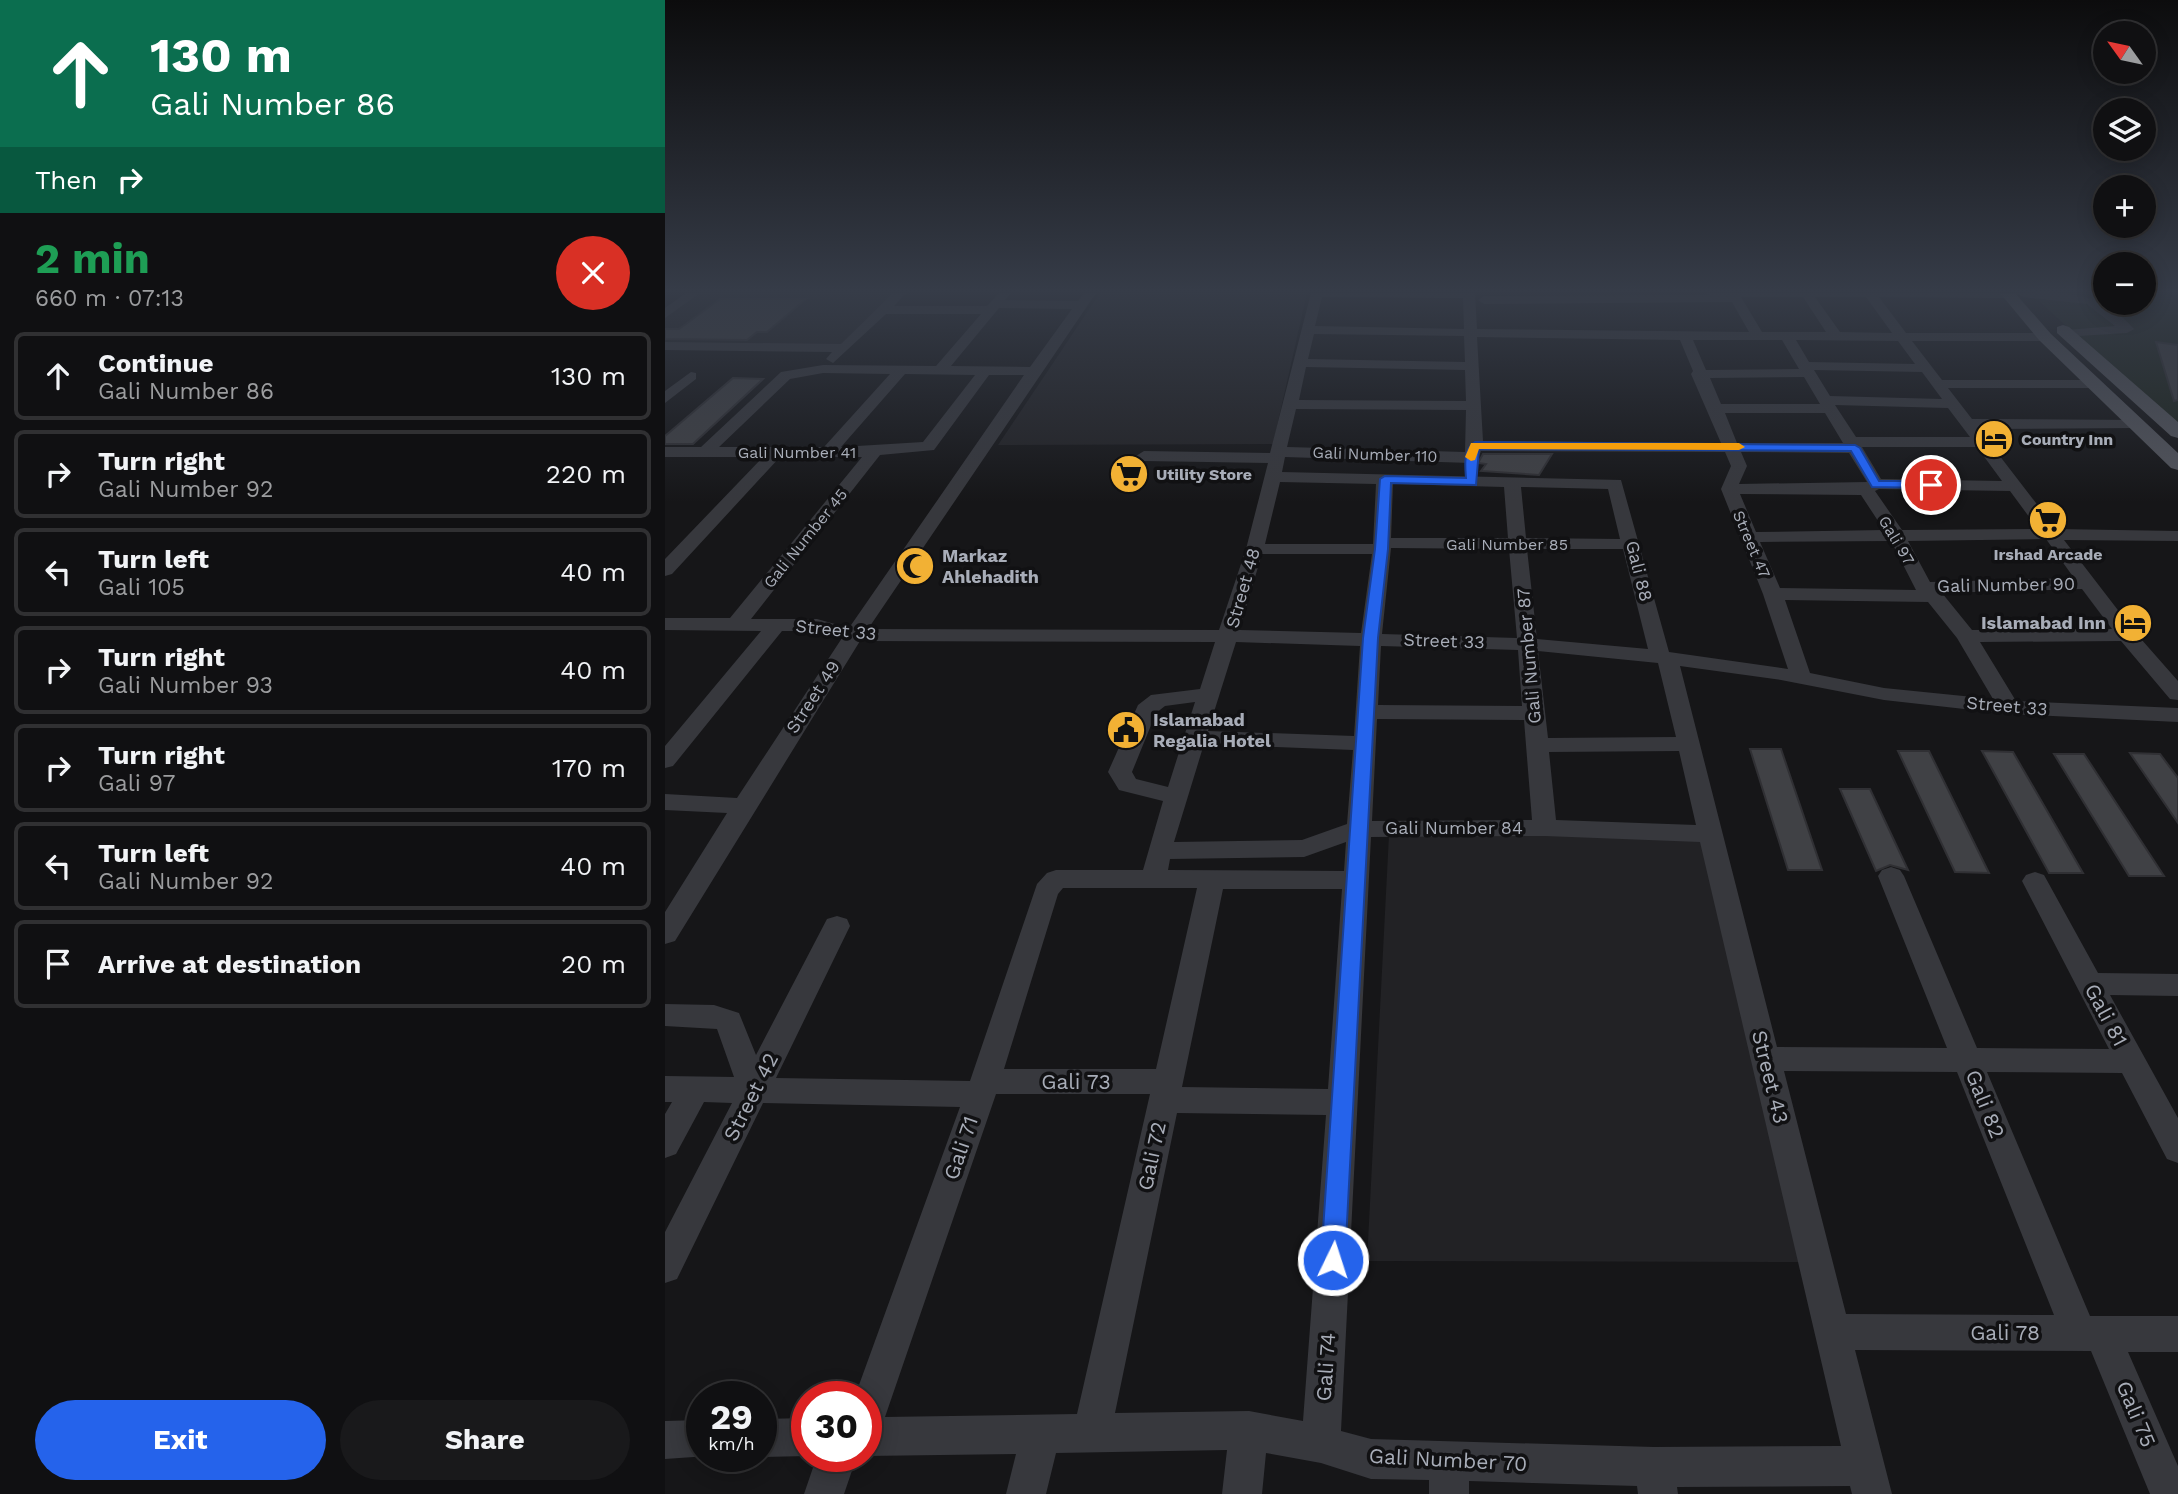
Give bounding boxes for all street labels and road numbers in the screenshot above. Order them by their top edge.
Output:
street label: Gali Number 41 [738,443,856,462]
street label: Gali Number 110 [1312,443,1438,466]
street label: Gali Number 45 [760,485,851,592]
street label: Street 47 [1729,508,1774,581]
street label: Gali 97 [1875,512,1919,568]
street label: Gali Number 85 [1446,535,1568,554]
street label: Gali 88 [1622,538,1657,603]
street label: Street 48 [1221,545,1264,630]
street label: Gali Number 90 [1937,573,2075,596]
street label: Gali Number 87 [1512,587,1545,725]
street label: Street 33 [795,615,878,644]
street label: Street 33 [1403,629,1485,652]
street label: Street 49 [781,656,844,737]
street label: Street 33 [1966,691,2048,720]
street label: Gali Number 84 [1385,817,1523,838]
street label: Gali 81 [2080,979,2133,1050]
street label: Street 43 [1747,1028,1794,1126]
street label: Street 42 [718,1049,783,1145]
street label: Gali 82 [1960,1066,2010,1142]
street label: Gali 73 [1041,1069,1111,1094]
street label: Gali 71 [938,1113,983,1183]
street label: Gali 72 [1132,1119,1171,1192]
street label: Gali 78 [1970,1320,2040,1345]
street label: Gali 74 [1311,1332,1340,1402]
street label: Gali 75 [2111,1377,2162,1451]
street label: Gali Number 70 [1368,1443,1528,1476]

